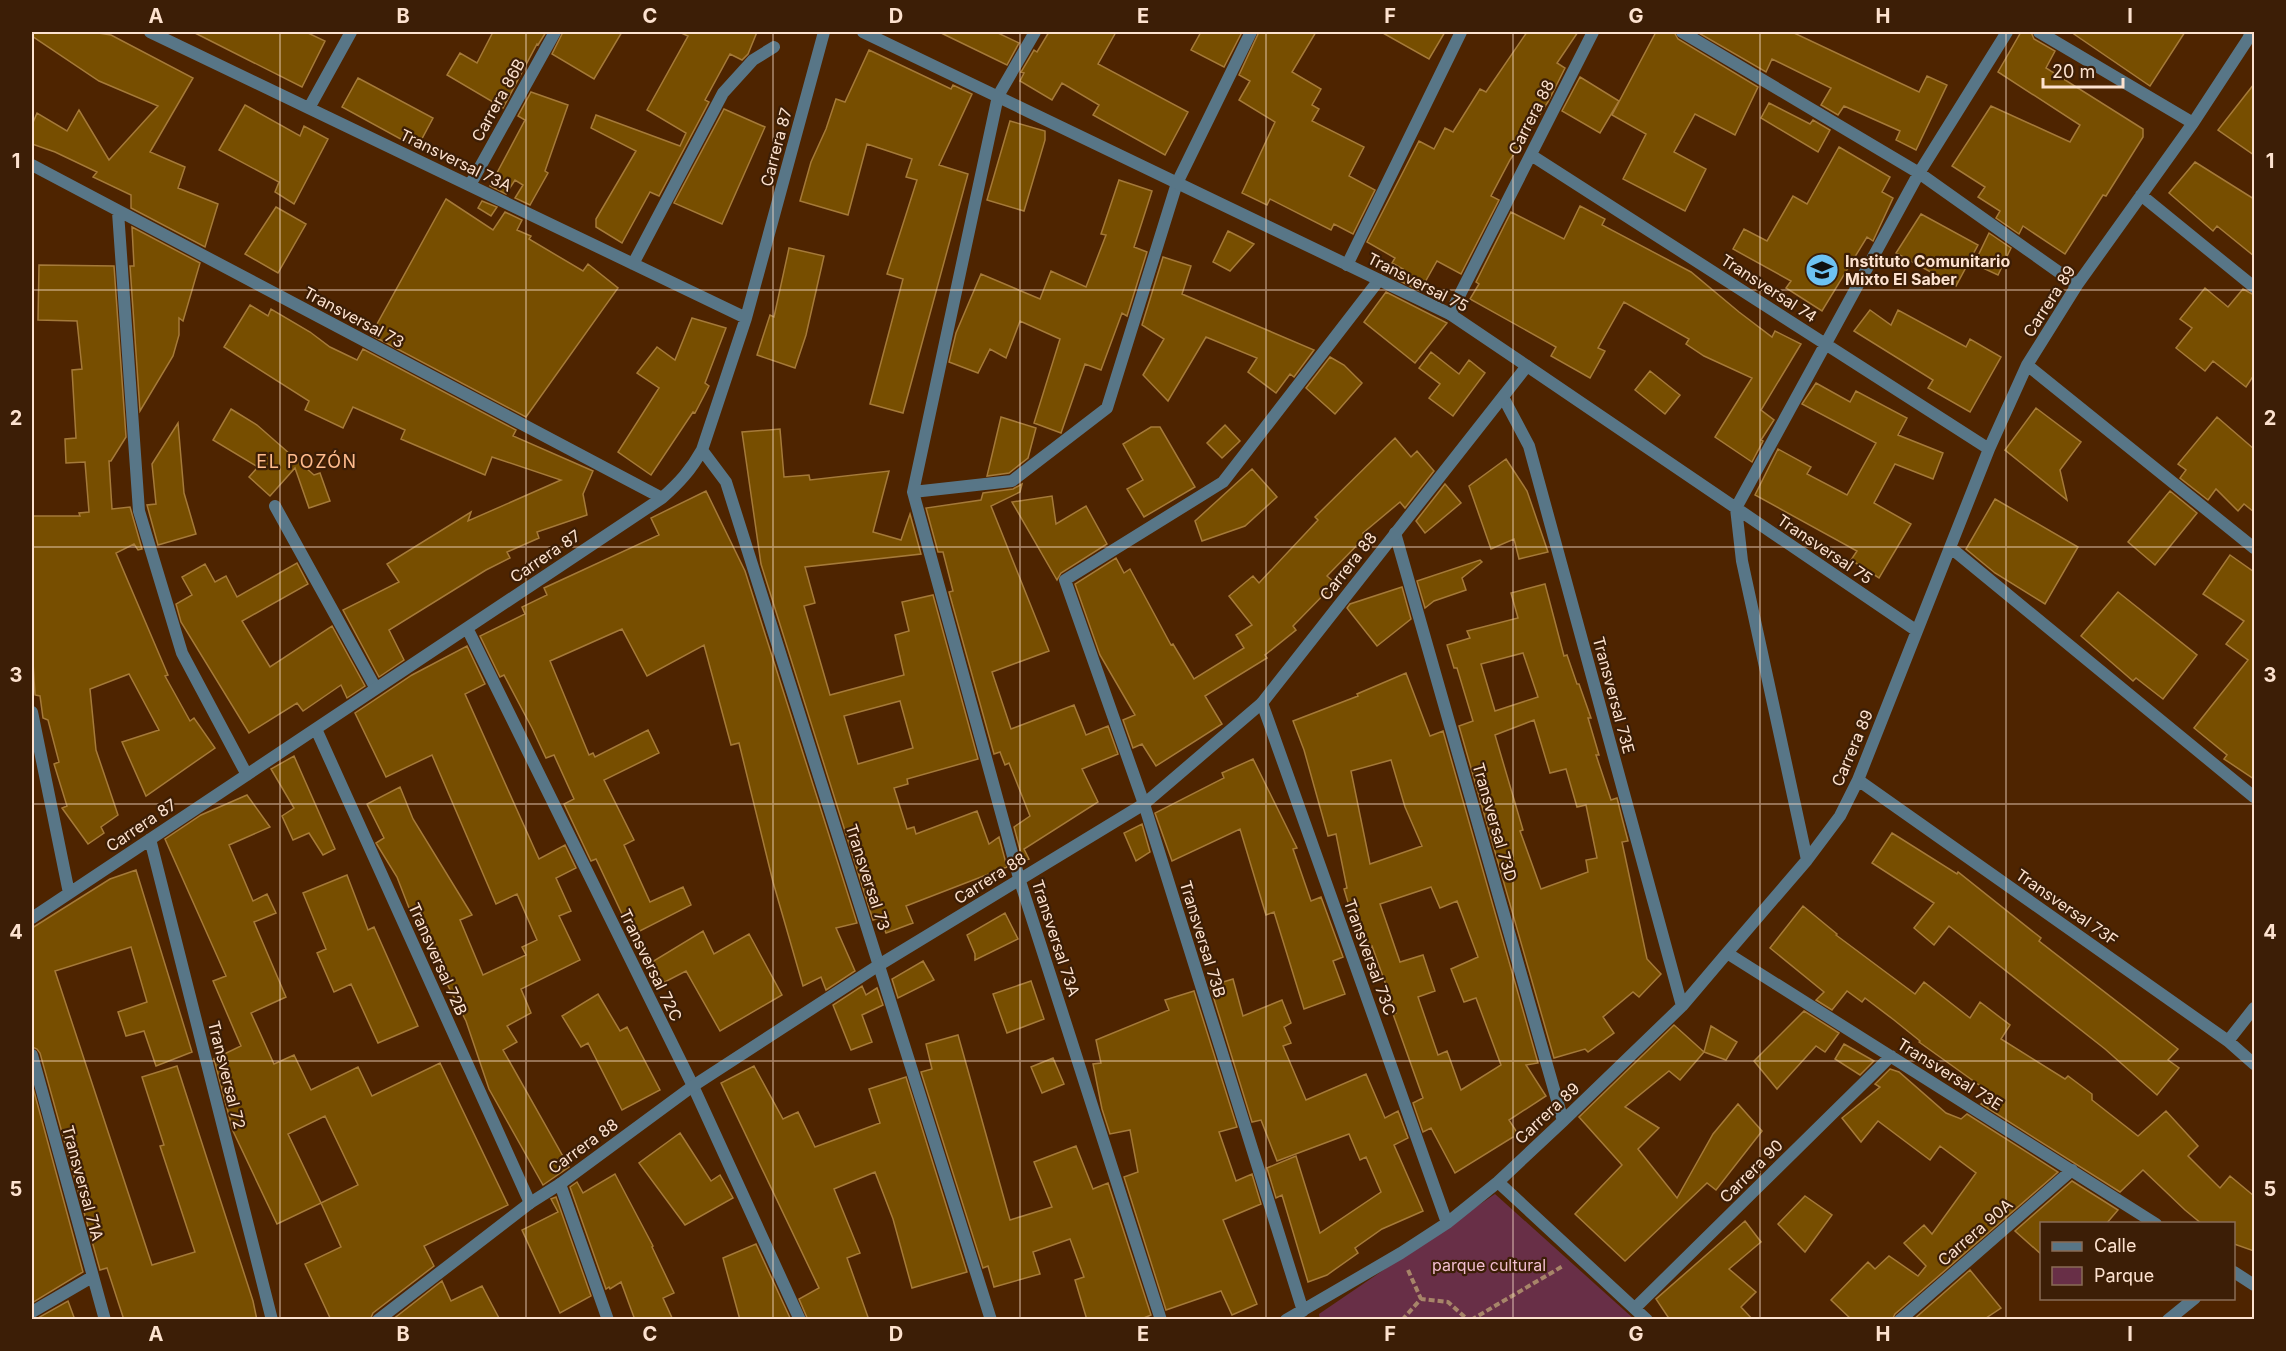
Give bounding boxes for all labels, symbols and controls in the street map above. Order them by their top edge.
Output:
text: A [149,4,164,28]
text: B [396,4,410,28]
text: C [643,4,657,28]
text: D [889,4,903,28]
text: E [1137,4,1149,28]
text: F [1384,4,1396,28]
text: G [1628,4,1644,28]
text: H [1876,4,1890,28]
text: I [2127,4,2133,28]
scale bar [2043,51,2122,89]
street label: Carrera 86B [467,55,529,145]
text: 20 m [2052,61,2095,82]
street label: Carrera 88 [1504,76,1558,158]
street label: Carrera 87 [756,106,796,188]
street label: Transversal 73A [397,124,515,196]
text: 1 [12,149,20,173]
text: 1 [2266,149,2274,173]
street label: Transversal 75 [1364,248,1472,316]
street label: Transversal 74 [1717,249,1821,327]
place label: Instituto Comunitario Mixto El Saber [1845,251,2010,289]
school or university icon: Instituto Comunitario Mixto El Saber [1804,252,1840,288]
street label: Carrera 89 [2018,261,2080,341]
street label: Transversal 73 [300,282,408,352]
text: 2 [10,406,22,430]
text: 2 [2264,406,2276,430]
district label: EL POZÓN [256,450,358,472]
street label: Transversal 75 [1773,510,1877,588]
street label: Carrera 87 [506,525,584,587]
street label: Carrera 88 [1315,528,1381,604]
street label: Transversal 73E [1589,634,1639,756]
text: 3 [10,663,22,687]
text: 3 [2264,663,2276,687]
street label: Carrera 89 [1827,707,1877,789]
street label: Transversal 73D [1469,760,1521,884]
street label: Carrera 87 [102,794,180,856]
street label: Transversal 73 [841,821,895,933]
street label: Carrera 88 [950,848,1030,908]
street label: Transversal 73F [2012,864,2122,950]
street label: Transversal 73A [1028,877,1084,999]
street label: Transversal 73B [1176,878,1230,1000]
street label: Transversal 73C [1340,896,1400,1018]
street label: Transversal 72B [404,899,472,1019]
street label: Transversal 72C [615,905,687,1025]
text: 4 [9,920,23,944]
text: 4 [2263,920,2277,944]
street label: Transversal 72 [204,1019,250,1131]
street label: Transversal 73E [1894,1034,2006,1114]
street label: Carrera 89 [1510,1078,1584,1148]
street label: Carrera 88 [544,1114,622,1178]
street label: Transversal 71A [58,1123,108,1243]
street label: Carrera 90 [1715,1135,1787,1207]
text: 5 [10,1177,22,1201]
text: 5 [2264,1177,2276,1201]
street label: Carrera 90A [1933,1194,2017,1270]
legend [2040,1222,2235,1300]
text: Calle [2094,1235,2136,1256]
park label: parque cultural [1432,1255,1546,1275]
text: Parque [2094,1265,2154,1286]
text: A [149,1322,164,1346]
text: B [396,1322,410,1346]
text: C [643,1322,657,1346]
text: D [889,1322,903,1346]
text: E [1137,1322,1149,1346]
text: F [1384,1322,1396,1346]
text: G [1628,1322,1644,1346]
text: H [1876,1322,1890,1346]
text: I [2127,1322,2133,1346]

